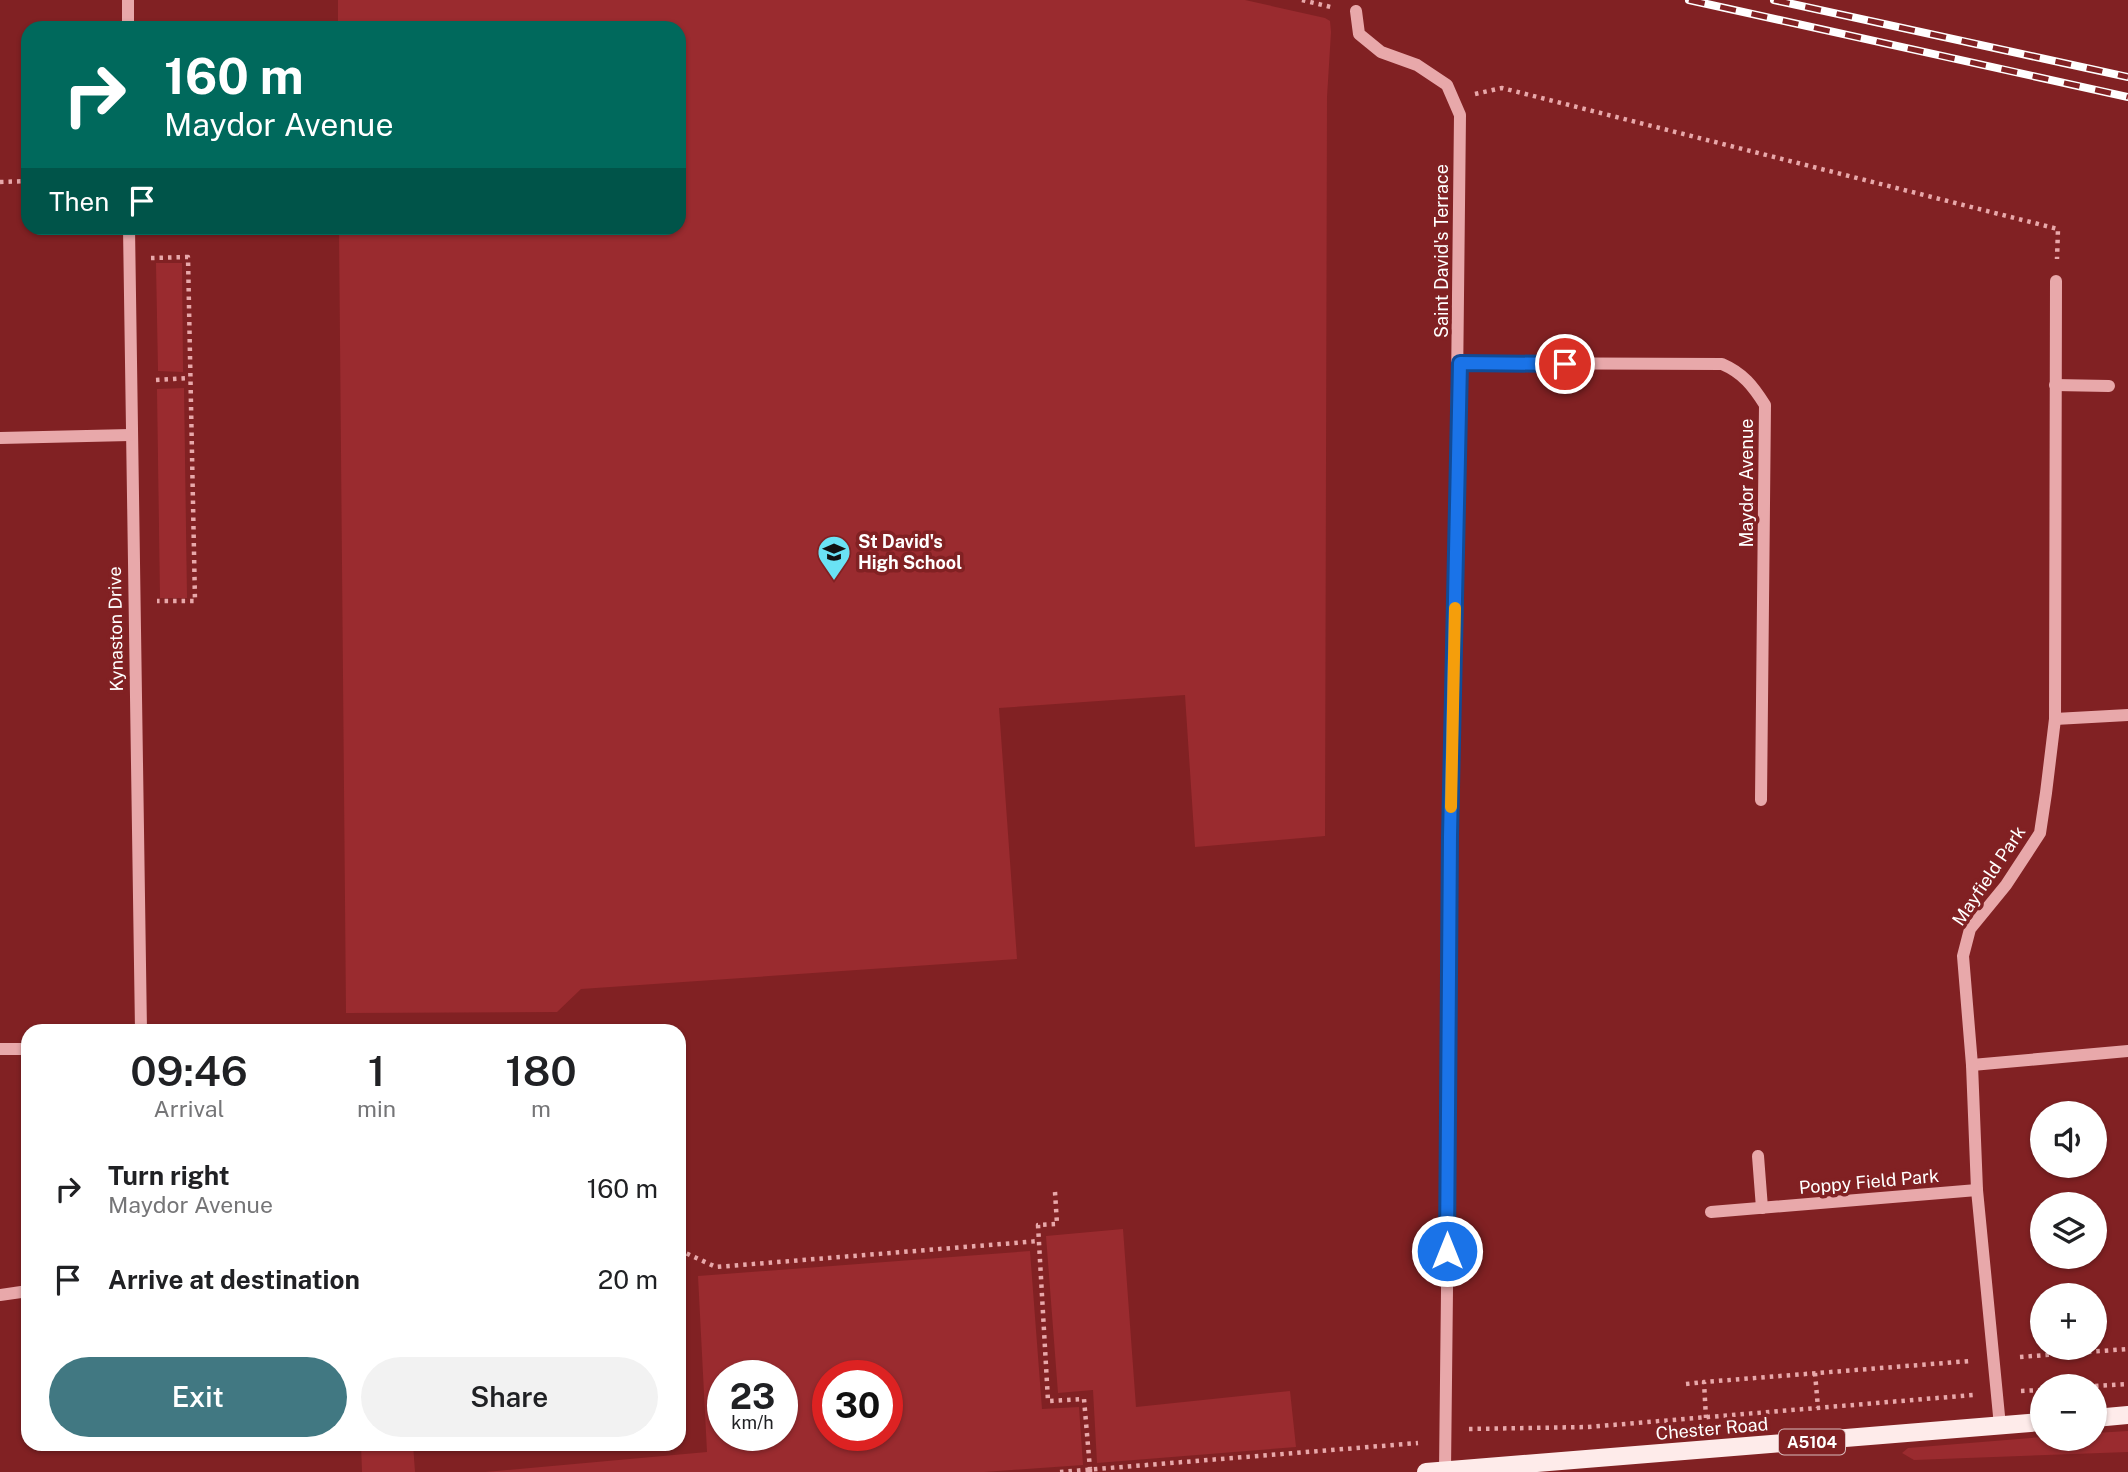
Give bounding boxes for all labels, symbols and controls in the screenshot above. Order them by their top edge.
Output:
text: 160 m [164,47,304,105]
icon: right [49,49,140,140]
text: Maydor Avenue [164,106,394,143]
street label: Saint David's Terrace [1431,164,1452,338]
icon: arrive [123,182,161,220]
text: Then [49,186,109,217]
pin [1535,334,1595,394]
icon: arrive [1546,345,1584,383]
street label: Maydor Avenue [1736,418,1757,548]
place label: St David's High School [858,531,962,573]
school or university icon: St David's High School [815,533,853,582]
street label: Kynaston Drive [104,566,127,692]
street label: Mayfield Park [1948,822,2030,929]
text: 09:46 [130,1046,248,1095]
text: 1 [368,1046,385,1095]
text: 180 [505,1046,577,1095]
text: Arrival [153,1095,225,1122]
text: min [357,1095,396,1122]
text: m [531,1095,551,1122]
map controls [2030,1101,2107,1451]
button: sound [2030,1101,2107,1178]
text: Turn right [108,1160,230,1191]
street label: Poppy Field Park [1798,1165,1940,1198]
icon: right [49,1170,87,1208]
text: 160 m [587,1173,658,1204]
text: Maydor Avenue [108,1191,273,1218]
button: layers [2030,1192,2107,1269]
position arrow [1410,1214,1484,1288]
icon: arrive [49,1261,87,1299]
text: Arrive at destination [108,1264,360,1295]
text: 20 m [598,1264,658,1295]
button: + [2030,1283,2107,1360]
button: Exit [49,1357,347,1437]
button: Share [361,1357,658,1437]
speed limit sign: 30 [812,1360,903,1451]
button: − [2030,1374,2107,1451]
text: 23 [730,1376,775,1417]
text: km/h [731,1412,774,1433]
street label: Chester Road [1655,1413,1769,1444]
road number: A5104 [1779,1430,1845,1454]

